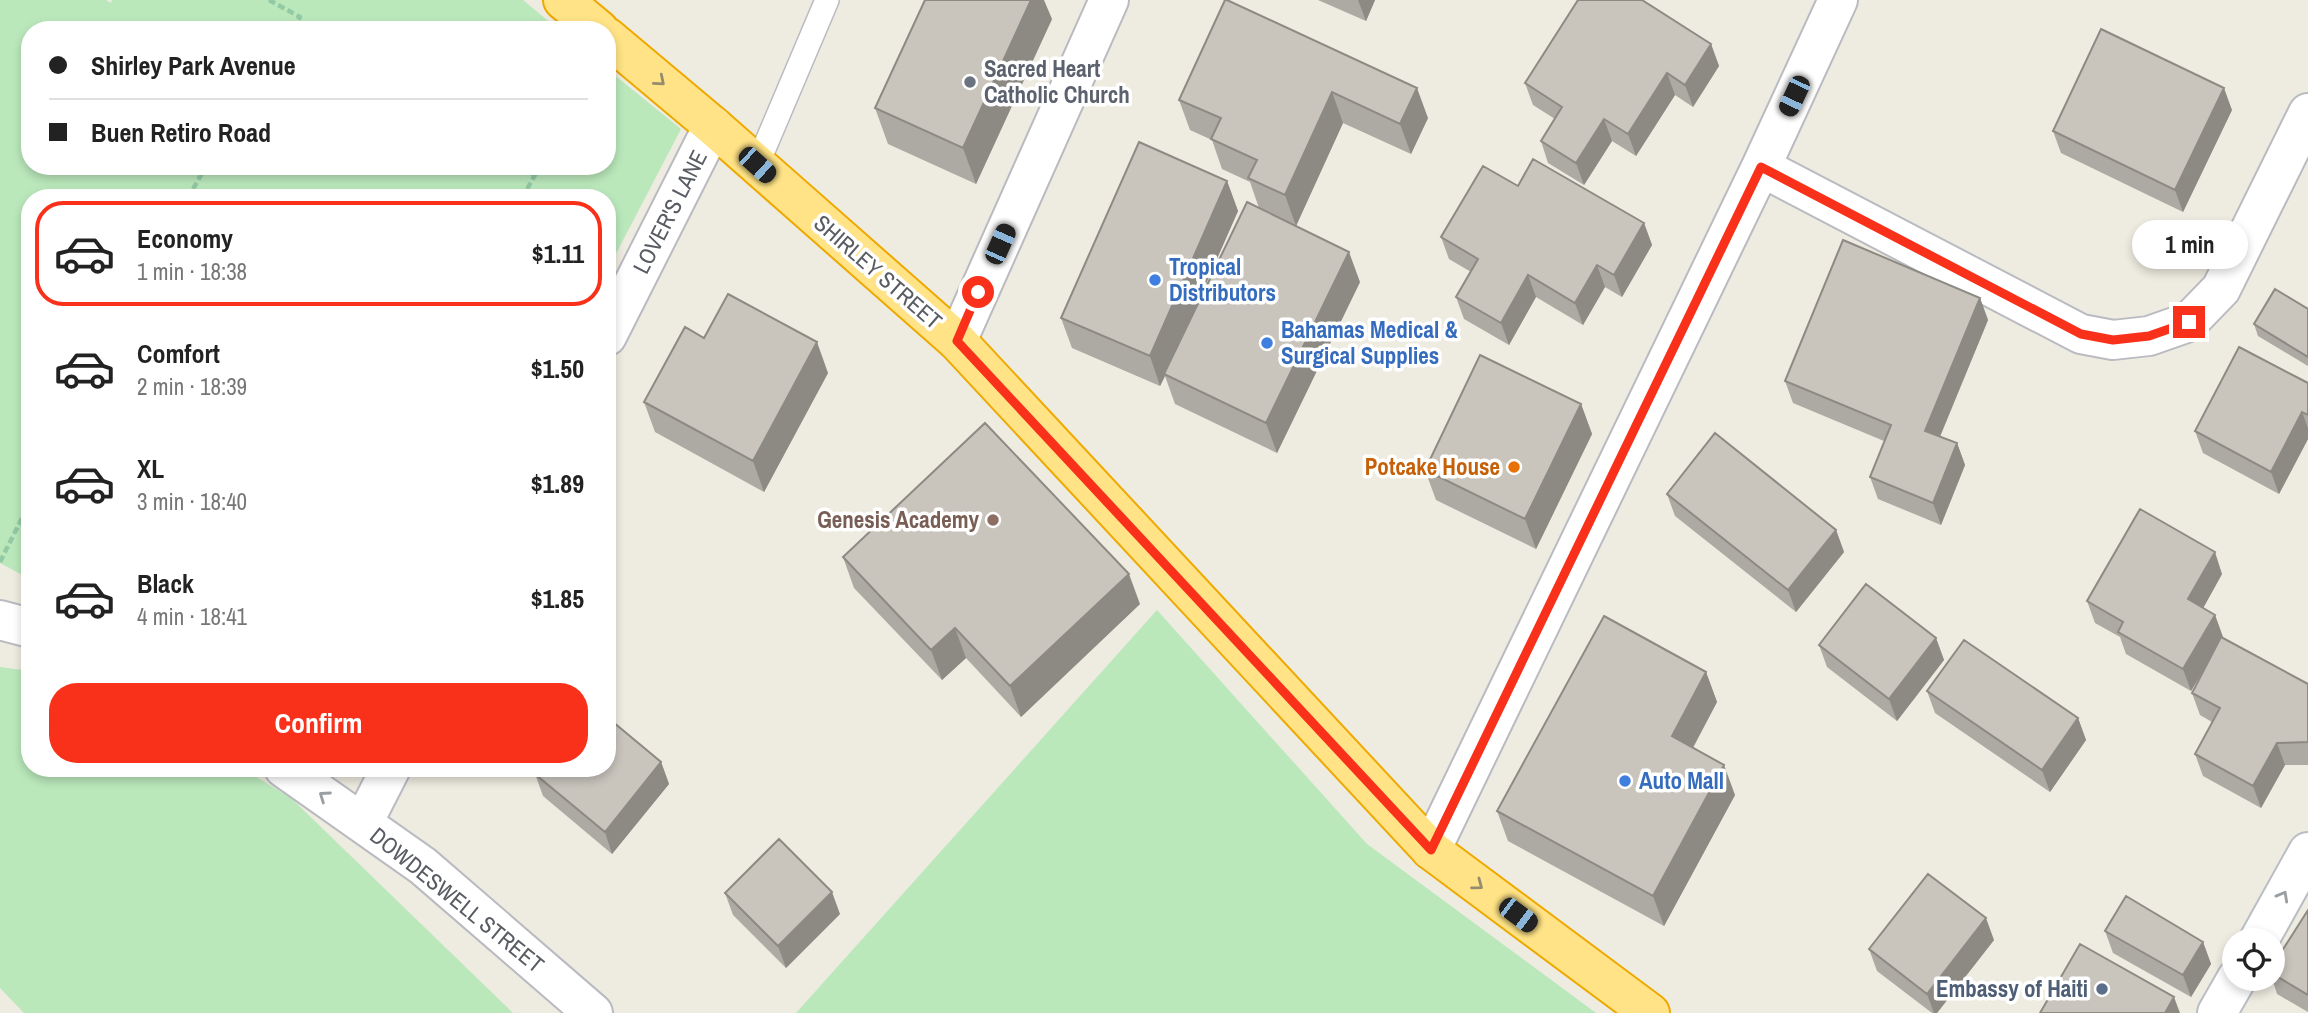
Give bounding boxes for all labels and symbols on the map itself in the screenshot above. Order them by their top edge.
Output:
place label: Sacred Heart Catholic Church [984,53,1130,110]
one-way arrow [651,73,664,85]
car [1776,73,1813,119]
marker: Sacred Heart Catholic Church [962,74,978,90]
car [735,143,780,187]
street label: LOVER'S LANE [625,145,714,279]
street label: SHIRLEY STREET [808,207,949,336]
callout: 1 min [2131,220,2247,270]
car [982,221,1019,267]
place label: Tropical Distributors [1169,251,1276,308]
marker: Tropical Distributors [1147,272,1163,288]
route start [962,276,994,308]
route end [2173,306,2205,338]
place label: Bahamas Medical & Surgical Supplies [1281,314,1459,371]
marker: Bahamas Medical & Surgical Supplies [1259,335,1275,351]
place label: Potcake House [1365,451,1500,482]
marker: Potcake House [1506,459,1522,475]
place label: Genesis Academy [817,504,980,535]
marker: Genesis Academy [985,512,1001,528]
place label: Auto Mall [1639,765,1724,796]
marker: Auto Mall [1617,773,1633,789]
one-way arrow [319,792,332,804]
street label: DOWDESWELL STREET [364,820,551,980]
one-way arrow [1470,877,1483,889]
one-way arrow [2275,891,2288,903]
car [1495,894,1542,936]
place label: Embassy of Haiti [1936,973,2088,1004]
marker: Embassy of Haiti [2094,981,2110,997]

